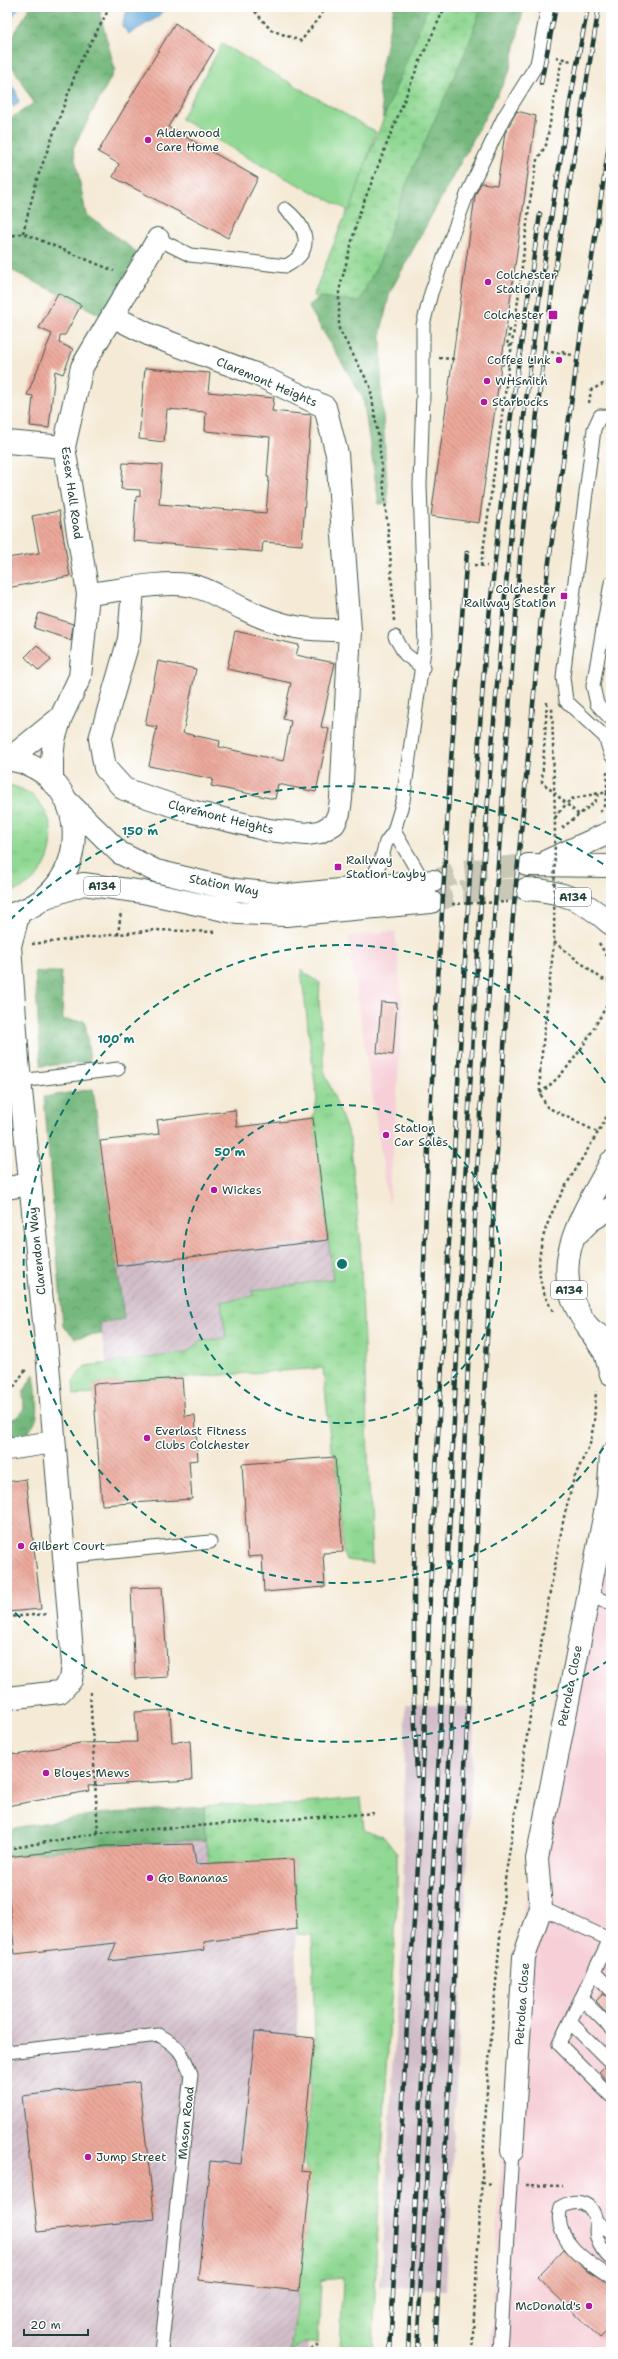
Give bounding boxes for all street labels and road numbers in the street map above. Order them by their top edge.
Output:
street label: Claremont Heights [214,353,320,411]
street label: Essex Hall Road [58,446,86,541]
street label: Claremont Heights [167,796,275,838]
street label: Station Way [188,870,260,900]
road number: A134 [84,877,120,895]
road number: A134 [555,888,591,906]
street label: Clarendon Way [24,1206,50,1296]
road number: A134 [551,1281,587,1299]
street label: Petrolea Close [554,1644,586,1728]
street label: Petrolea Close [511,1962,533,2046]
street label: Mason Road [174,2085,198,2160]

